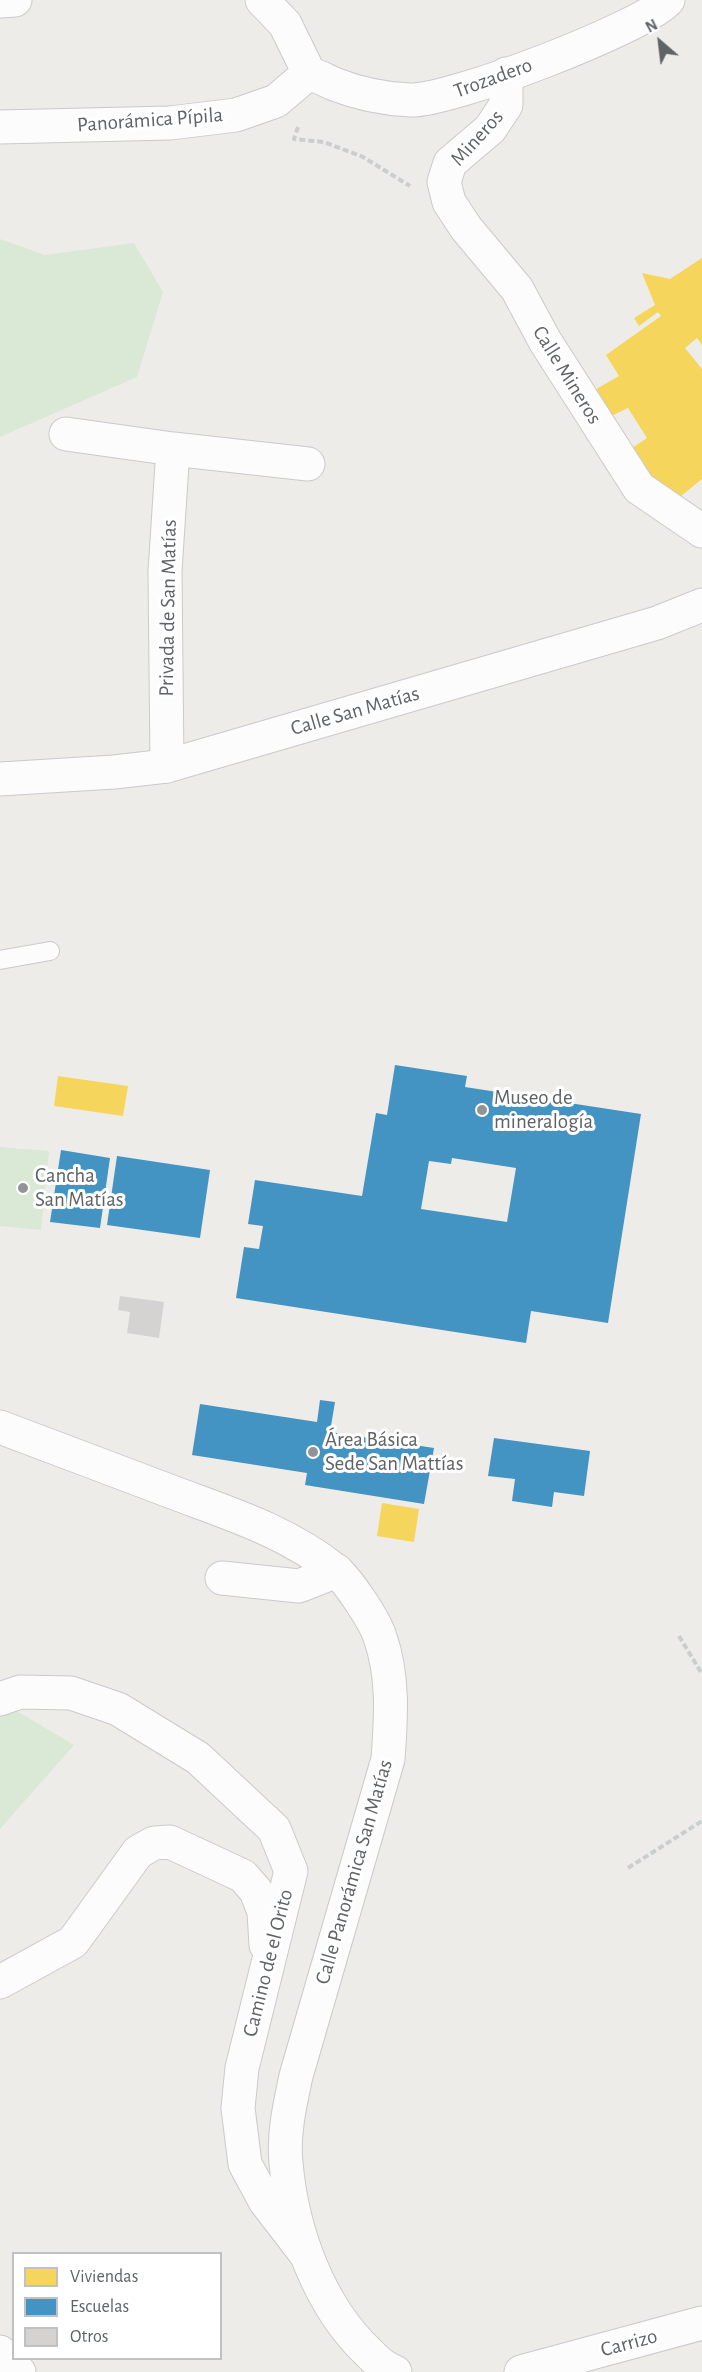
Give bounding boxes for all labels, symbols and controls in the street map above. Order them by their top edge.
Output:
north arrow [630,12,690,72]
text: N [643,16,660,36]
street label: Trozadero [450,52,536,104]
street label: Panorámica Pípila [76,102,224,138]
street label: Mineros [445,105,509,171]
street label: Calle Mineros [527,321,607,429]
street label: Privada de San Matías [154,519,182,697]
street label: Calle San Matías [288,681,422,741]
place label: Museo de mineralogía [494,1085,593,1135]
marker: Museo de mineralogía [475,1103,489,1117]
place label: Cancha San Matías [35,1163,124,1213]
marker: Cancha San Matías [16,1181,30,1195]
place label: Área Básica Sede San Mattías [325,1427,463,1477]
marker: Área Básica Sede San Mattías [306,1445,320,1459]
street label: Calle Panorámica San Matías [310,1757,398,1987]
street label: Camino de el Orito [237,1887,299,2039]
legend [12,2252,222,2360]
text: Viviendas [70,2268,138,2286]
text: Escuelas [70,2298,129,2316]
street label: Carrizo [598,2323,660,2363]
text: Otros [70,2328,108,2346]

